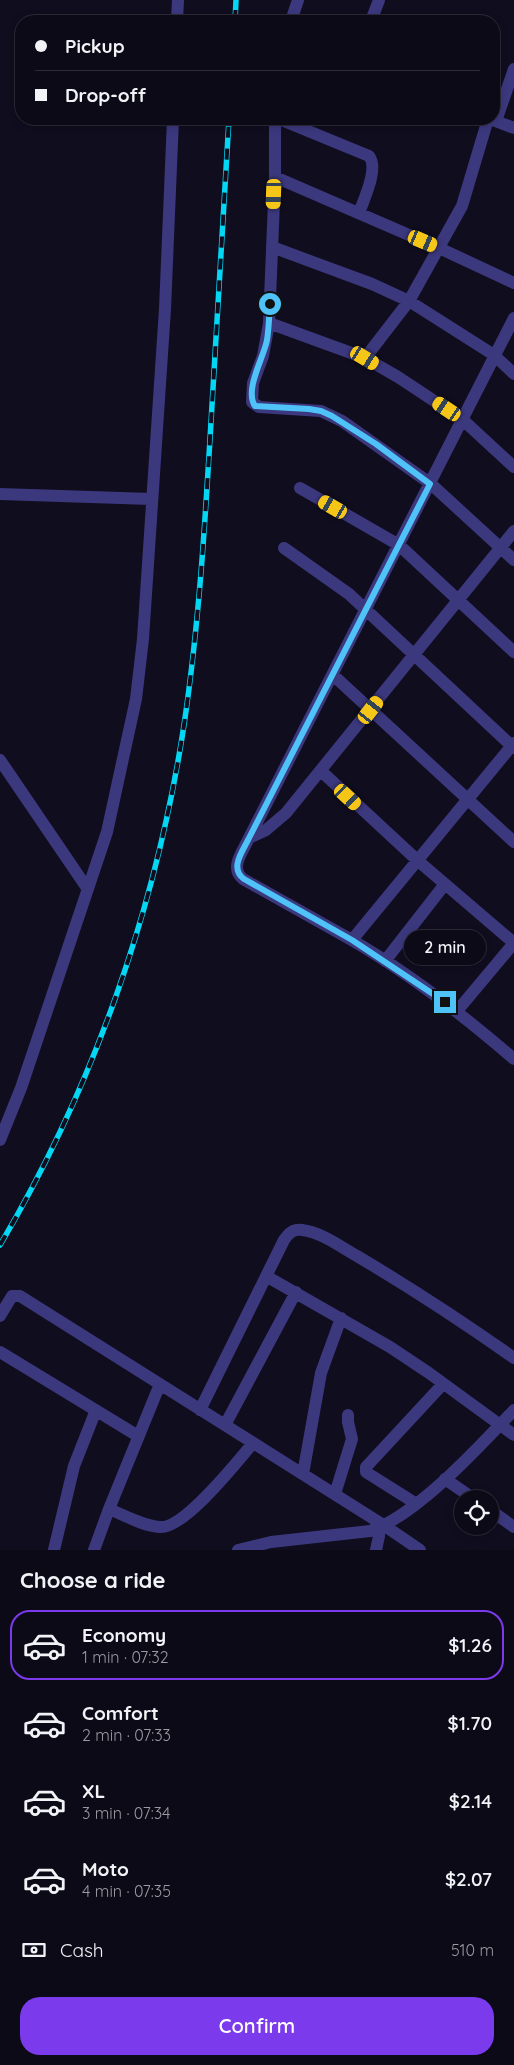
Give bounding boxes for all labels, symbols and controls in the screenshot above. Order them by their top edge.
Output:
text: Pickup [65,34,125,58]
text: Drop-off [65,83,146,107]
car [265,179,282,209]
car [406,228,439,254]
route start [259,293,281,315]
car [348,344,381,372]
car [430,394,463,424]
car [316,493,349,521]
car [355,694,386,726]
car [331,781,364,813]
callout: 2 min [404,930,486,964]
text: 2 min [424,937,466,957]
route end [434,991,456,1013]
map controls [454,1490,499,1535]
button: locate [454,1490,499,1535]
text: Choose a ride [20,1566,165,1594]
icon: car [22,1623,67,1668]
text: Economy [82,1623,166,1647]
text: $1.26 [448,1633,492,1657]
text: 1 min · 07:32 [82,1647,169,1667]
icon: car [22,1701,67,1746]
text: Comfort [82,1701,159,1725]
text: $1.70 [448,1711,492,1735]
text: 2 min · 07:33 [82,1725,171,1745]
icon: car [22,1779,67,1824]
text: XL [82,1779,105,1803]
text: $2.14 [449,1789,492,1813]
text: 3 min · 07:34 [82,1803,171,1823]
icon: car [22,1857,67,1902]
text: Moto [82,1857,129,1881]
text: $2.07 [445,1867,492,1891]
text: 4 min · 07:35 [82,1881,171,1901]
icon: cash [20,1936,48,1964]
text: Cash [60,1938,104,1962]
text: 510 m [451,1940,494,1960]
button: Confirm [20,1997,494,2055]

